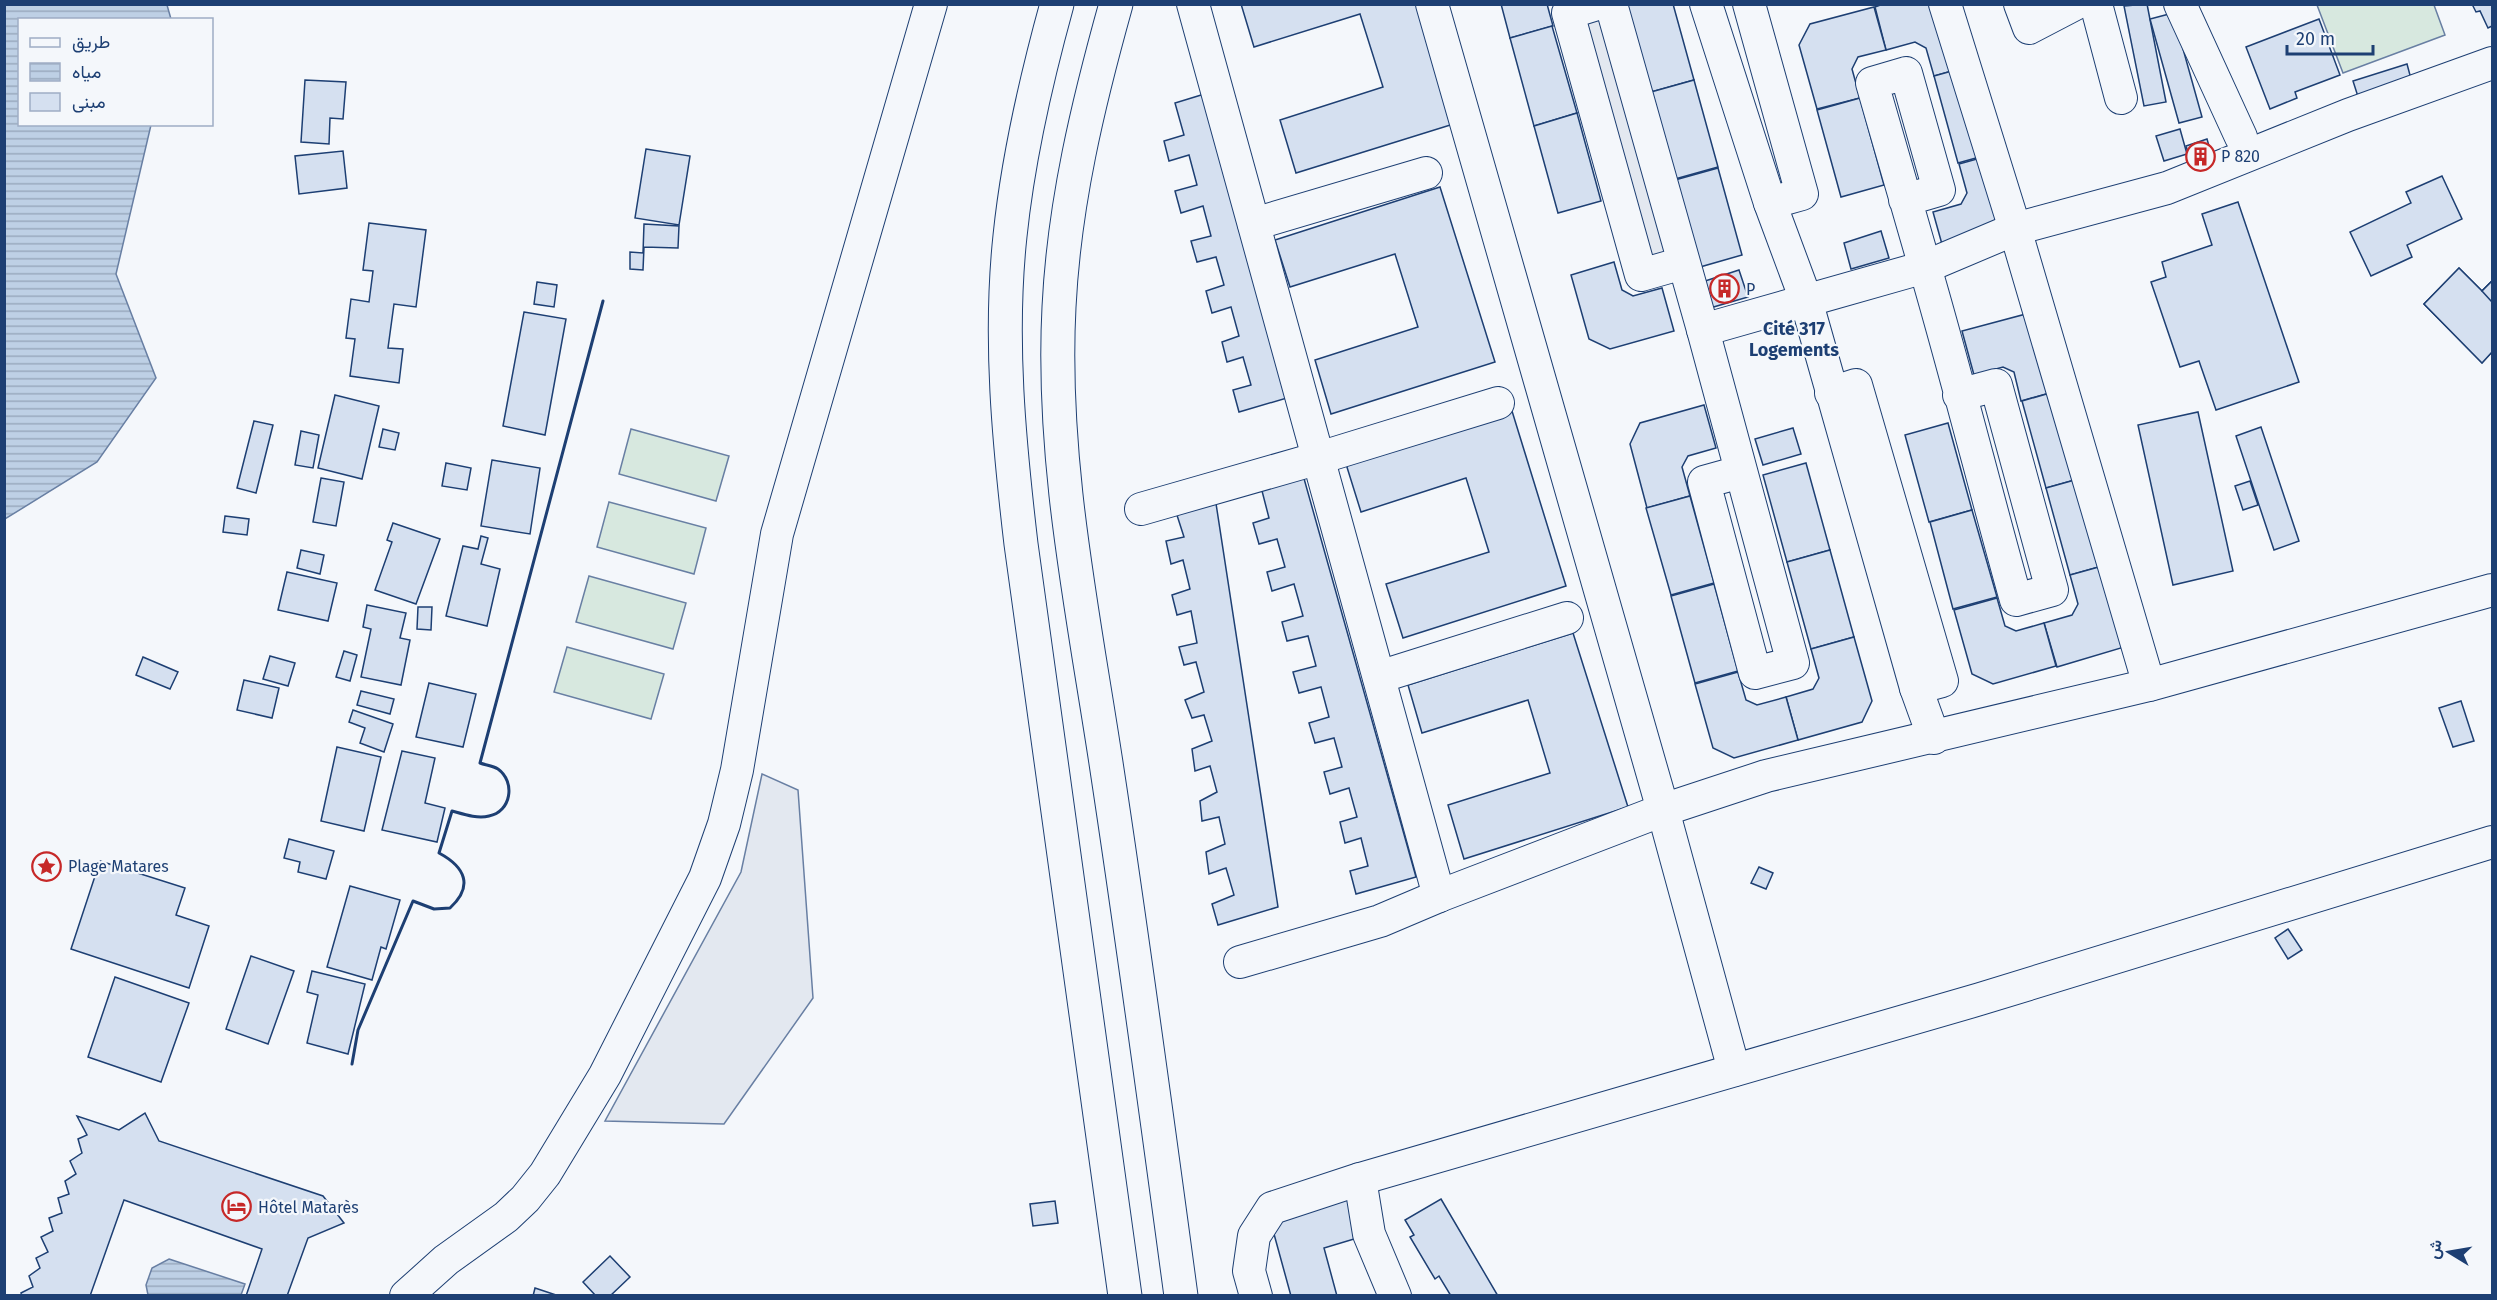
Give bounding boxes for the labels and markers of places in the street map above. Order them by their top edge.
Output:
building icon: P 820 [2184,140,2216,172]
place label: P 820 [2221,147,2260,166]
building icon: P [1709,273,1741,305]
place label: P [1746,280,1755,299]
place icon: Plage Matares [31,850,63,882]
place label: Plage Matares [68,857,169,876]
hotel icon: Hôtel Matarès [221,1191,253,1223]
place label: Hôtel Matarès [258,1198,359,1217]

